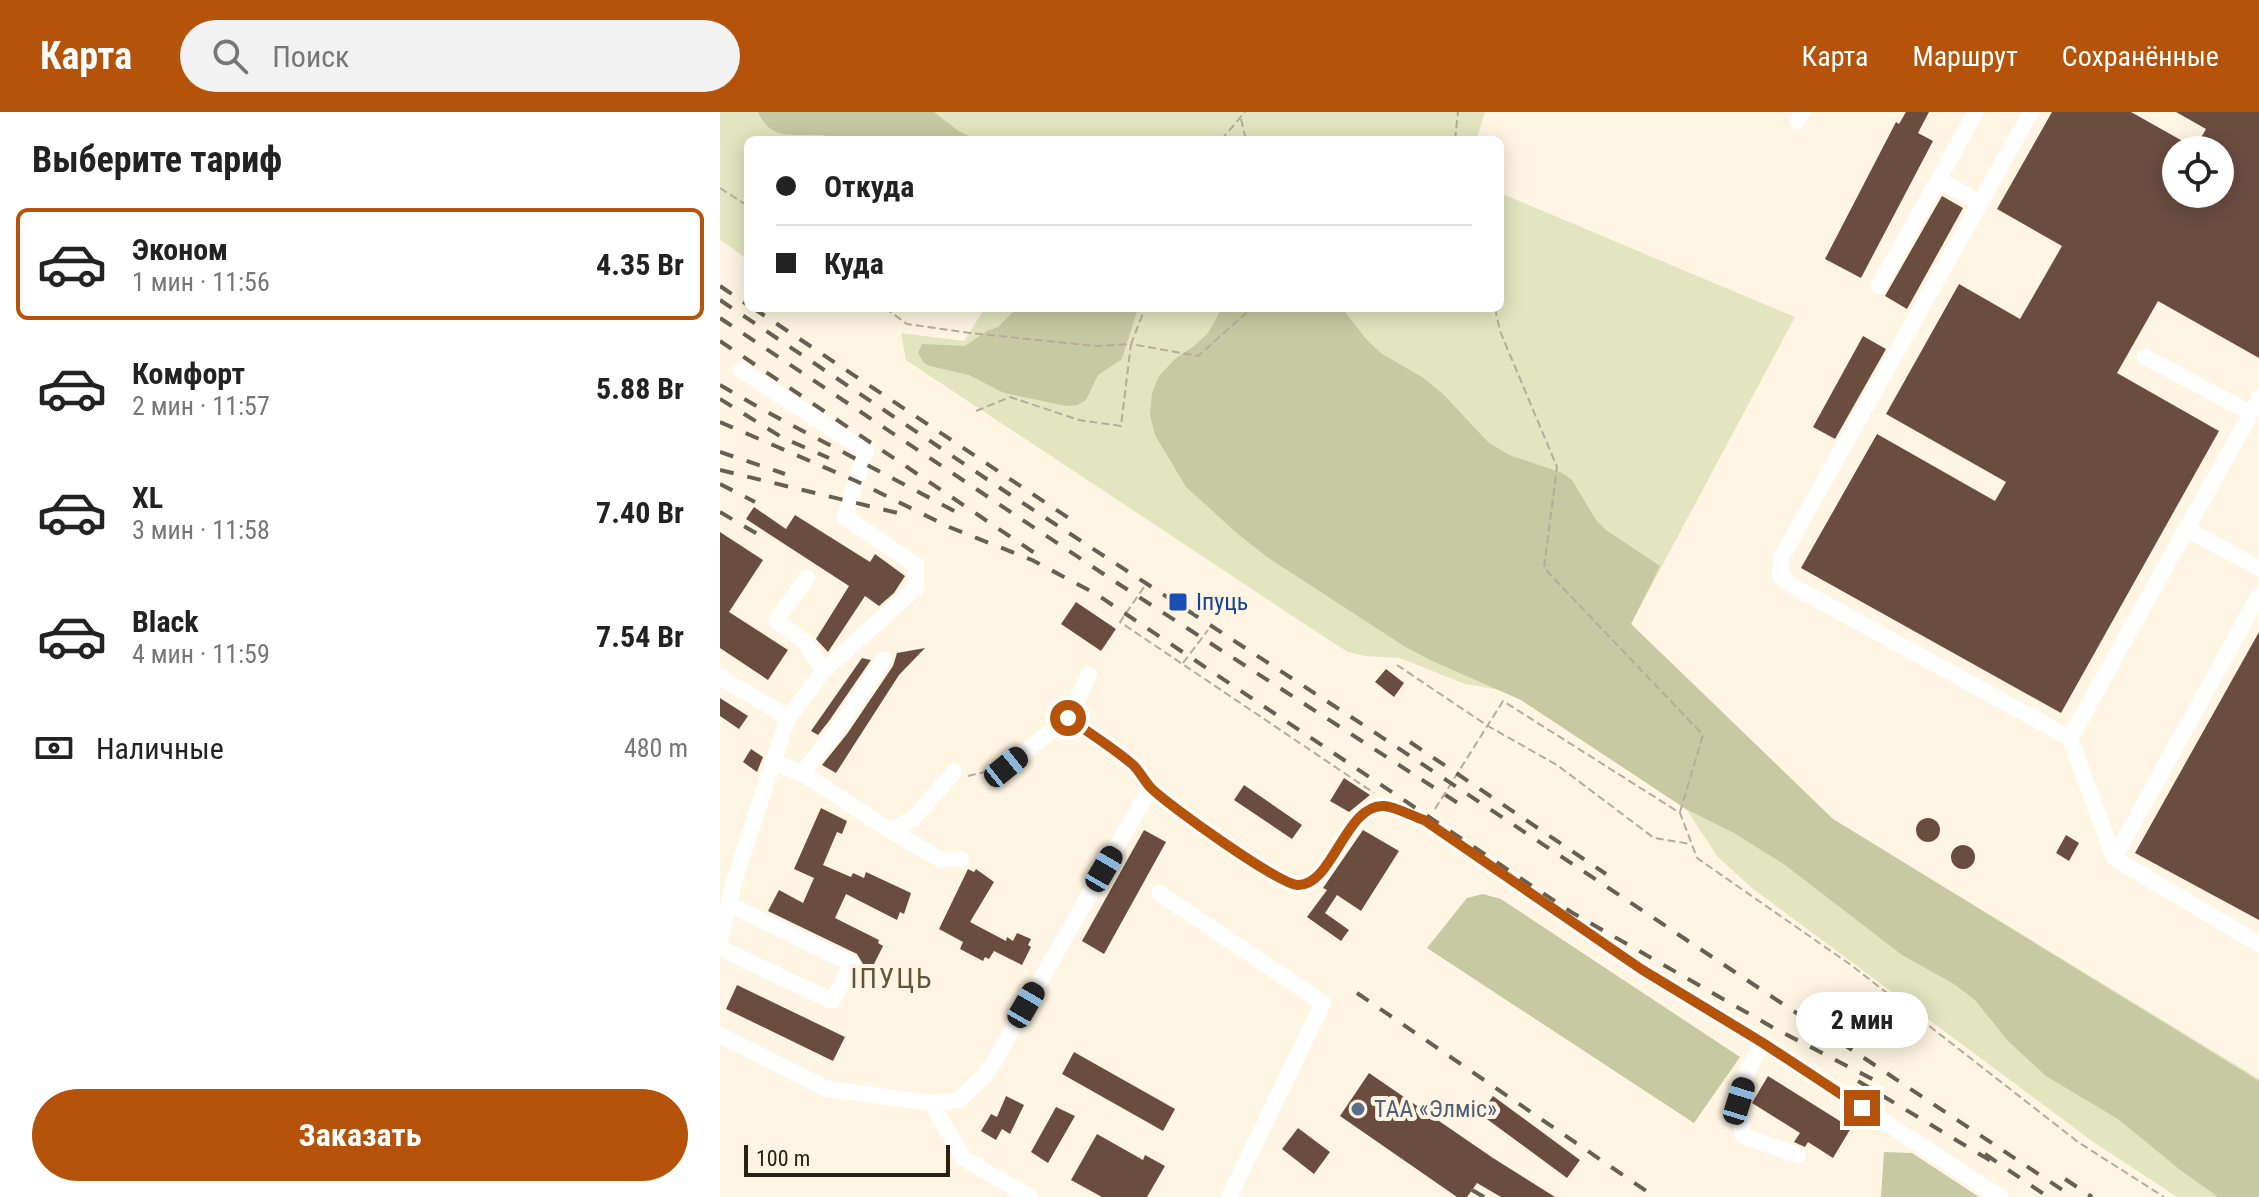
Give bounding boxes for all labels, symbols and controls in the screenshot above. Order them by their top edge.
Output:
search box [180,20,740,92]
text: Карта [40,34,132,78]
icon: search [208,34,252,78]
text: Поиск [272,39,349,74]
text: Карта [1802,40,1868,73]
text: Маршрут [1912,40,2018,73]
text: Сохранённые [2062,40,2219,73]
map controls [2162,136,2234,208]
button: locate [2162,136,2234,208]
text: Выберите тариф [32,139,282,181]
text: Откуда [824,169,914,204]
icon: car [36,228,108,300]
text: Эконом [132,232,228,267]
text: Куда [824,246,884,281]
text: 4.35 Br [596,247,684,282]
text: 1 мин · 11:56 [132,267,270,297]
icon: car [36,352,108,424]
text: Комфорт [132,356,245,391]
text: 5.88 Br [596,371,684,406]
text: 2 мин · 11:57 [132,391,270,421]
icon: car [36,476,108,548]
text: XL [132,480,163,515]
text: 7.40 Br [596,495,684,530]
text: 3 мин · 11:58 [132,515,270,545]
place label: Іпуць [1196,588,1248,616]
marker: Іпуць [1167,591,1189,613]
icon: car [36,600,108,672]
text: Black [132,604,199,639]
text: 7.54 Br [596,619,684,654]
text: 4 мин · 11:59 [132,639,270,669]
route start [1050,700,1086,736]
icon: cash [32,726,76,770]
text: Наличные [96,731,224,766]
text: 480 m [624,733,688,763]
car [980,743,1032,791]
car [1082,842,1126,896]
district label: ІПУЦЬ [850,962,934,995]
car [1004,978,1048,1032]
callout: 2 мин [1796,992,1928,1048]
text: 2 мин [1831,1005,1893,1035]
car [1721,1075,1757,1127]
button: Заказать [32,1089,688,1181]
route end [1844,1090,1880,1126]
place label: ТАА «Элміс» [1374,1095,1497,1123]
marker: ТАА «Элміс» [1349,1100,1367,1118]
scale bar [744,1141,950,1177]
text: 100 m [756,1146,810,1171]

